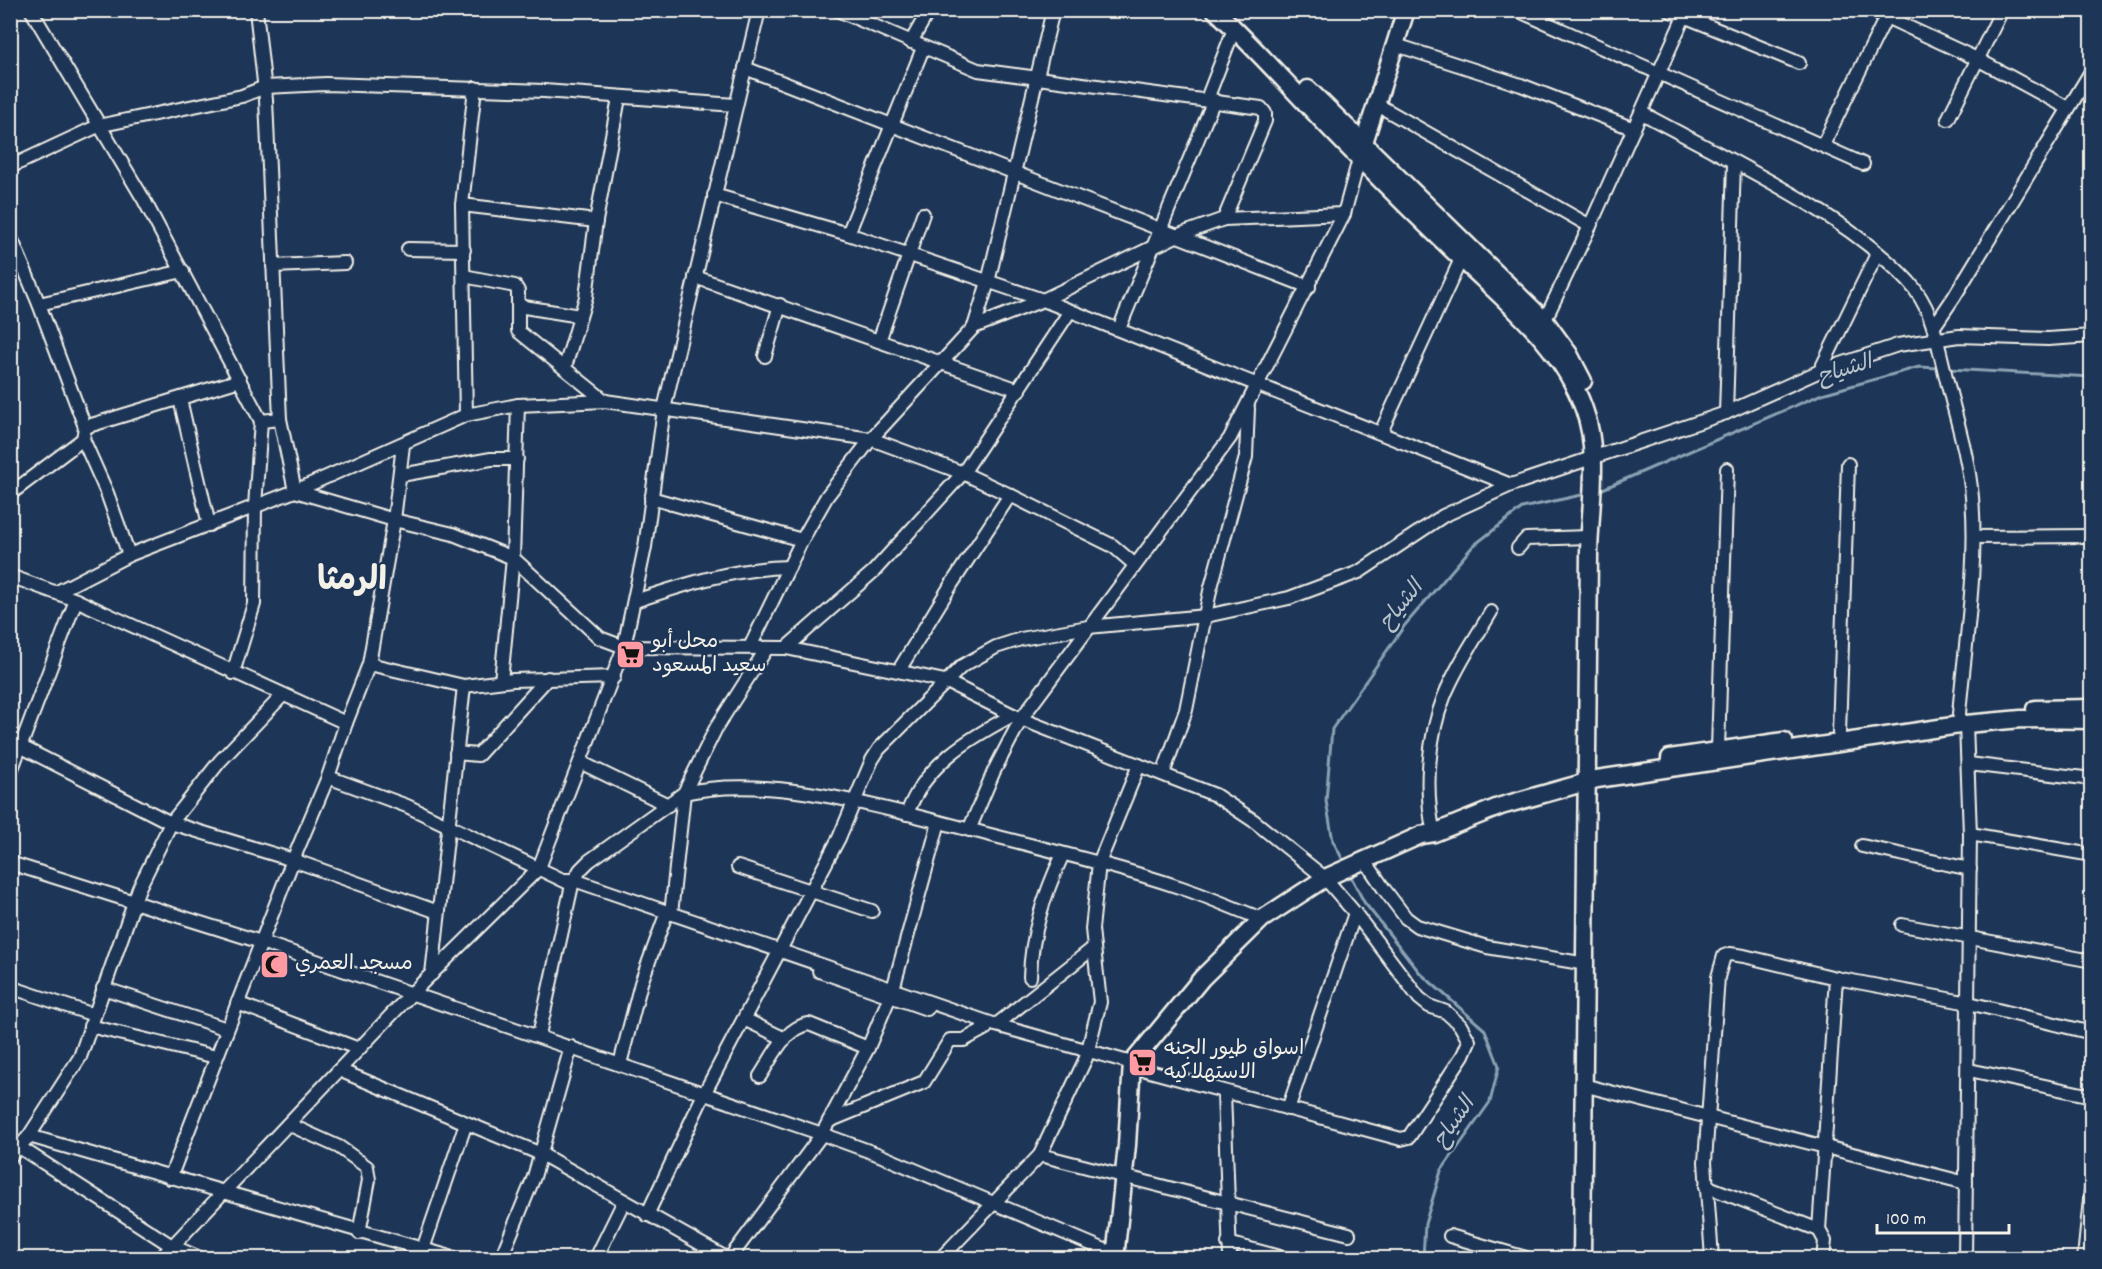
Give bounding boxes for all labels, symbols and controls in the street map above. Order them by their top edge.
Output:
water label: الشياح [1814,347,1879,394]
district label: الرمثا [317,559,387,606]
water label: الشياح [1372,573,1433,637]
place label: محل أبو سعيد المسعود [650,628,766,682]
supermarket icon: محل أبو سعيد المسعود [615,639,647,671]
mosque icon: مسجد العمري [258,949,290,981]
place label: مسجد العمري [295,950,413,980]
place label: اسواق طيور الجنه الاستهلاكيه [1164,1035,1304,1089]
supermarket icon: اسواق طيور الجنه الاستهلاكيه [1127,1046,1159,1078]
water label: الشياح [1426,1089,1485,1155]
scale bar [1877,1197,2009,1235]
text: 100 m [1886,1208,1926,1233]

